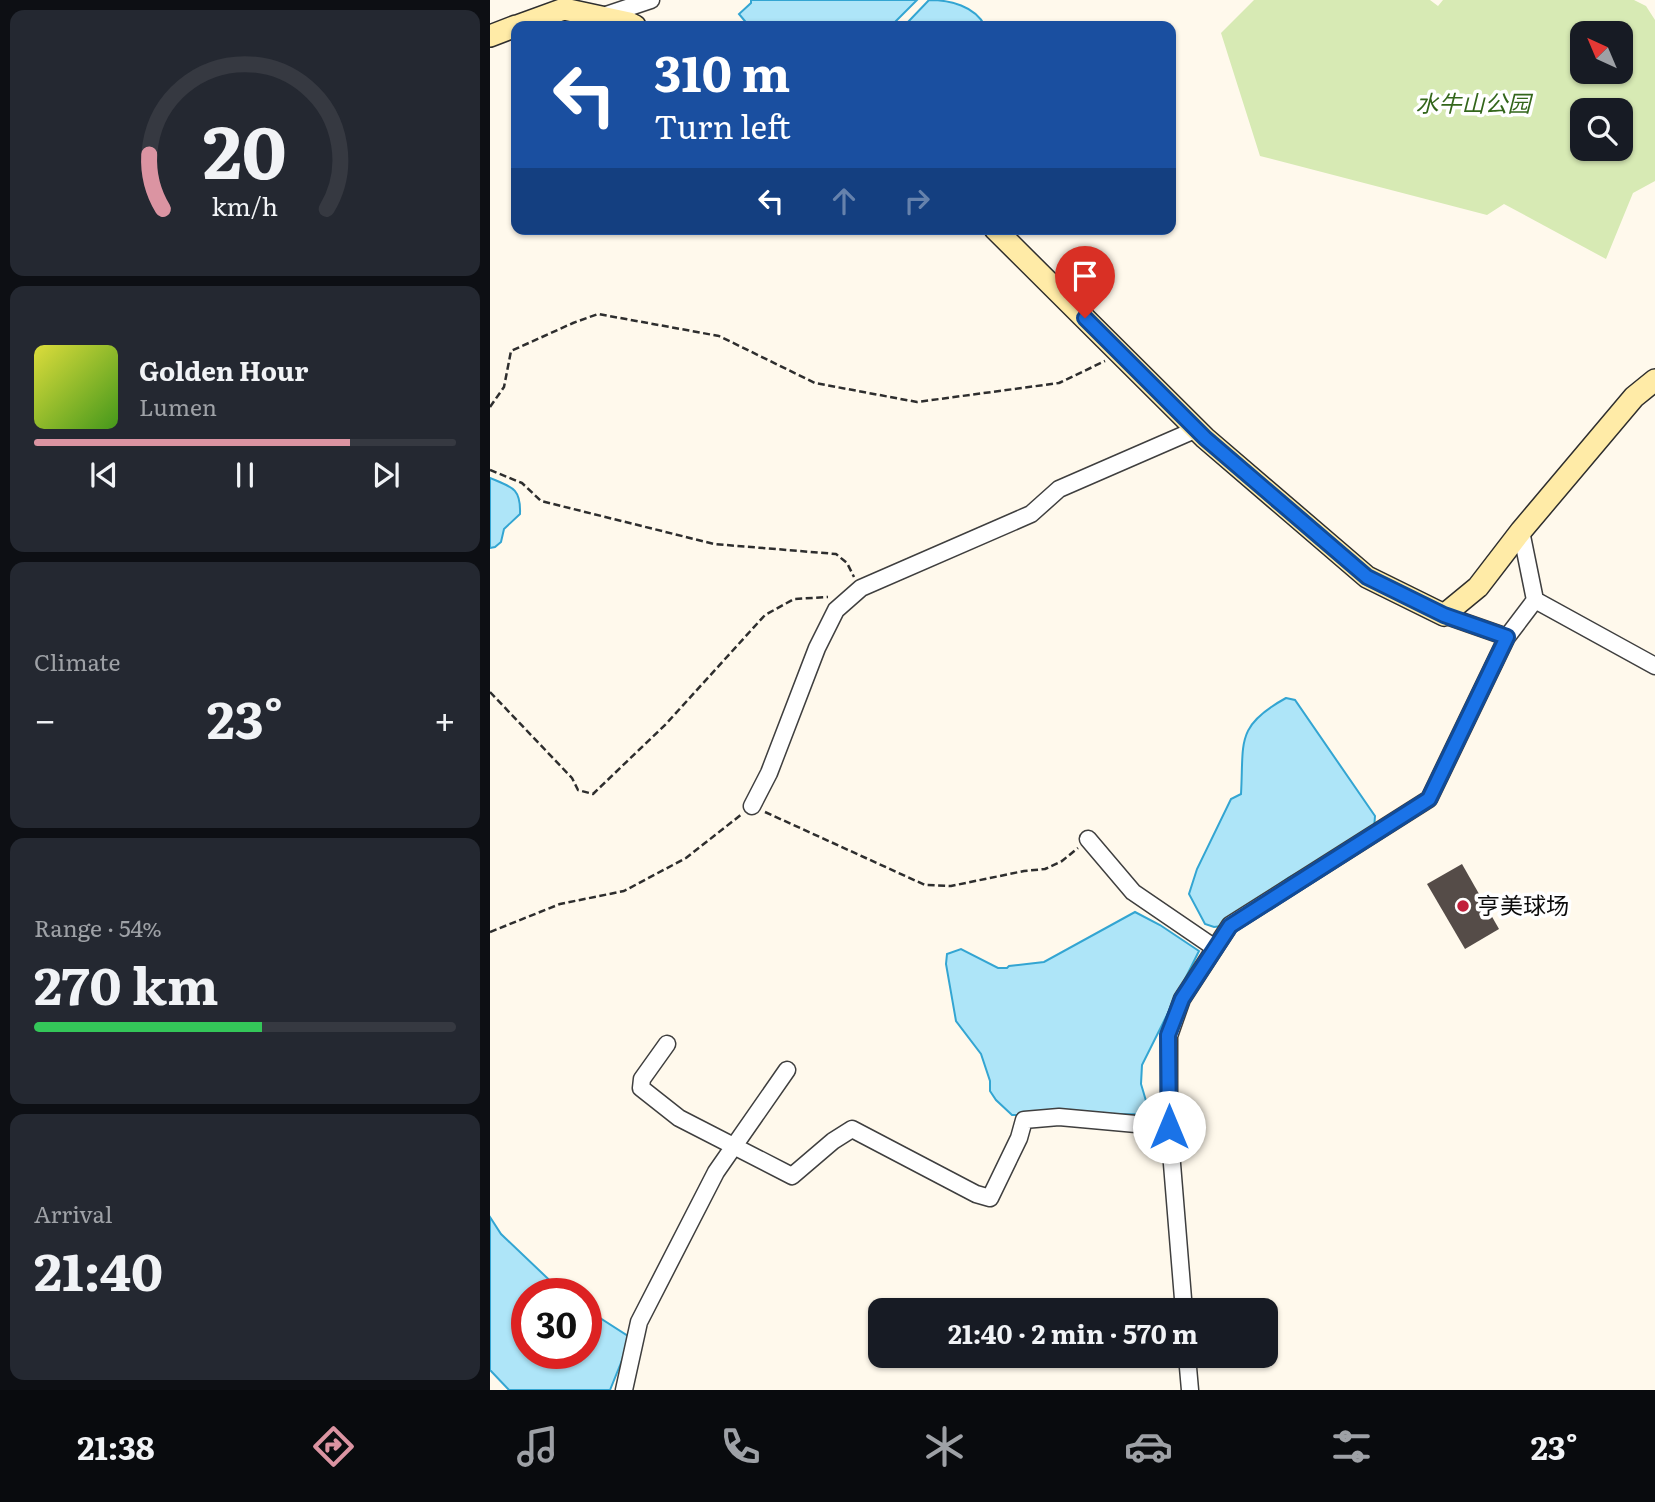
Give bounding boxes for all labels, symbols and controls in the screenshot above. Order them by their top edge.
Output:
north arrow [1570,21,1633,84]
map controls [1570,21,1633,161]
text: 310 m [654,34,790,107]
icon: left [539,49,630,140]
park label: 水牛山公园 [1416,85,1534,119]
text: 20 [203,93,287,201]
button: search [1570,98,1633,161]
text: Turn left [654,101,791,149]
icon: left [752,182,790,220]
icon: ahead [825,182,863,220]
icon: right [898,182,936,220]
text: km/h [212,187,278,224]
pin [1055,246,1115,318]
icon: arrive [1066,257,1104,295]
text: Golden Hour [139,350,308,389]
text: Lumen [139,389,217,423]
icon: previous [85,456,123,494]
icon: pause [226,456,264,494]
icon: next [367,456,405,494]
text: Climate [34,644,120,678]
text: 23° [207,678,283,755]
text: − [34,689,56,746]
text: + [434,689,456,746]
place label: 亨美球场 [1477,887,1569,921]
marker: 亨美球场 [1455,898,1471,914]
text: Range · 54% [34,910,162,944]
text: 270 km [34,944,219,1021]
position arrow [1132,1090,1206,1164]
text: Arrival [34,1196,113,1230]
text: 21:40 [34,1230,163,1307]
speed limit sign: 30 [511,1278,602,1369]
text: 21:40 · 2 min · 570 m [948,1313,1198,1352]
text: 21:38 [77,1422,155,1470]
icon: directions [309,1422,358,1471]
icon: music [513,1422,562,1471]
icon: phone [716,1422,765,1471]
icon: climate [920,1422,969,1471]
icon: car [1124,1422,1173,1471]
icon: filters [1327,1422,1376,1471]
text: 23° [1531,1422,1578,1470]

